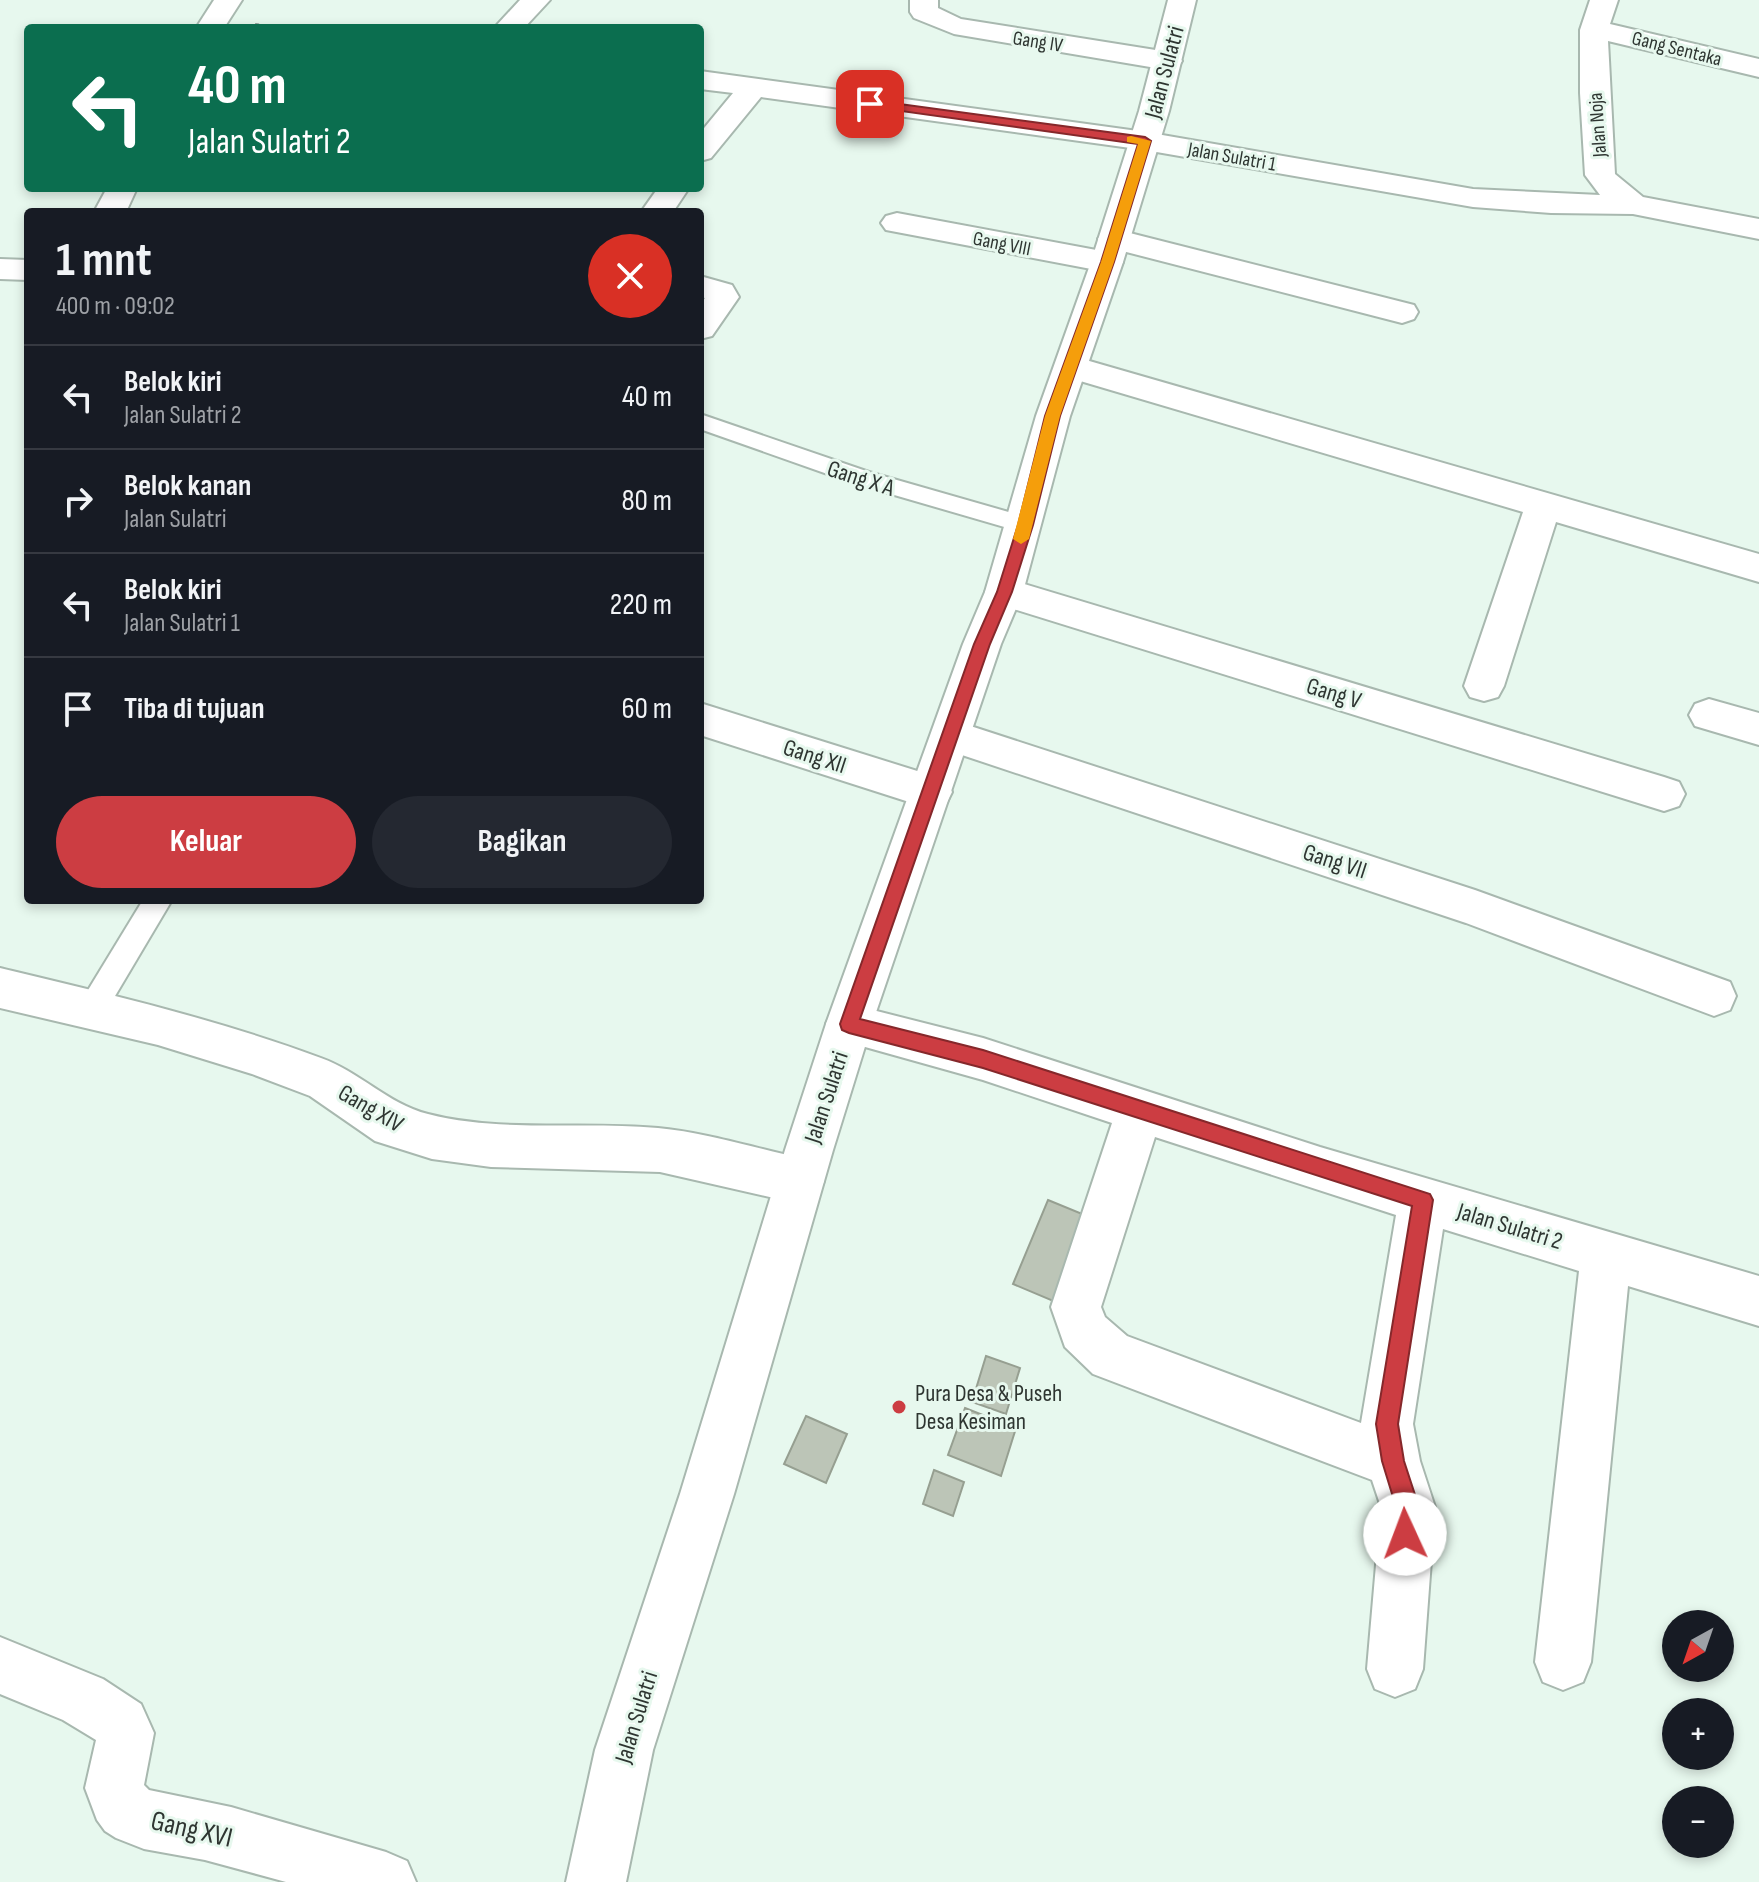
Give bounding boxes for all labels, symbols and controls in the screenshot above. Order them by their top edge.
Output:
street label: Jalan Sulatri [1138,23,1191,123]
street label: Gang IV [1011,26,1065,58]
street label: Gang Sentaka [1629,26,1724,72]
text: 40 m [188,53,287,120]
icon: left [56,56,160,160]
pin [836,70,904,138]
icon: arrive [848,82,892,126]
street label: Jalan Noja [1584,92,1612,159]
text: Jalan Sulatri 2 [188,121,351,164]
street label: Jalan Sulatri 1 [1185,137,1278,177]
street label: Gang VIII [971,227,1033,261]
text: 1 mnt [56,232,152,289]
button: close [588,234,672,318]
text: 400 m · 09:02 [56,291,175,322]
text: Belok kiri [124,364,222,400]
icon: left [56,375,100,419]
text: 40 m [622,379,672,415]
text: Jalan Sulatri 2 [124,400,241,431]
street label: Gang X A [824,454,899,503]
text: Belok kanan [124,468,251,504]
icon: right [56,479,100,523]
text: 80 m [621,483,672,519]
text: Jalan Sulatri [124,504,227,535]
text: Belok kiri [124,572,222,608]
icon: left [56,583,100,627]
text: 220 m [610,587,672,623]
text: Jalan Sulatri 1 [124,608,240,639]
street label: Gang V [1303,671,1365,716]
icon: arrive [56,687,100,731]
text: Tiba di tujuan [124,691,265,727]
text: 60 m [621,691,672,727]
street label: Gang XII [780,733,850,780]
button: Keluar [56,796,356,888]
button: Bagikan [372,796,672,888]
street label: Gang VII [1299,838,1370,885]
street label: Jalan Sulatri [798,1048,855,1148]
street label: Gang XIV [333,1078,409,1139]
street label: Jalan Sulatri 2 [1453,1196,1566,1256]
place label: Pura Desa & Puseh Desa Kesiman [915,1379,1062,1436]
marker: Pura Desa & Puseh Desa Kesiman [890,1398,908,1416]
position arrow [1363,1492,1447,1576]
north arrow [1662,1610,1734,1682]
map controls [1662,1610,1734,1858]
street label: Jalan Sulatri [608,1668,664,1768]
button: + [1662,1698,1734,1770]
button: − [1662,1786,1734,1858]
street label: Gang XVI [148,1804,236,1855]

